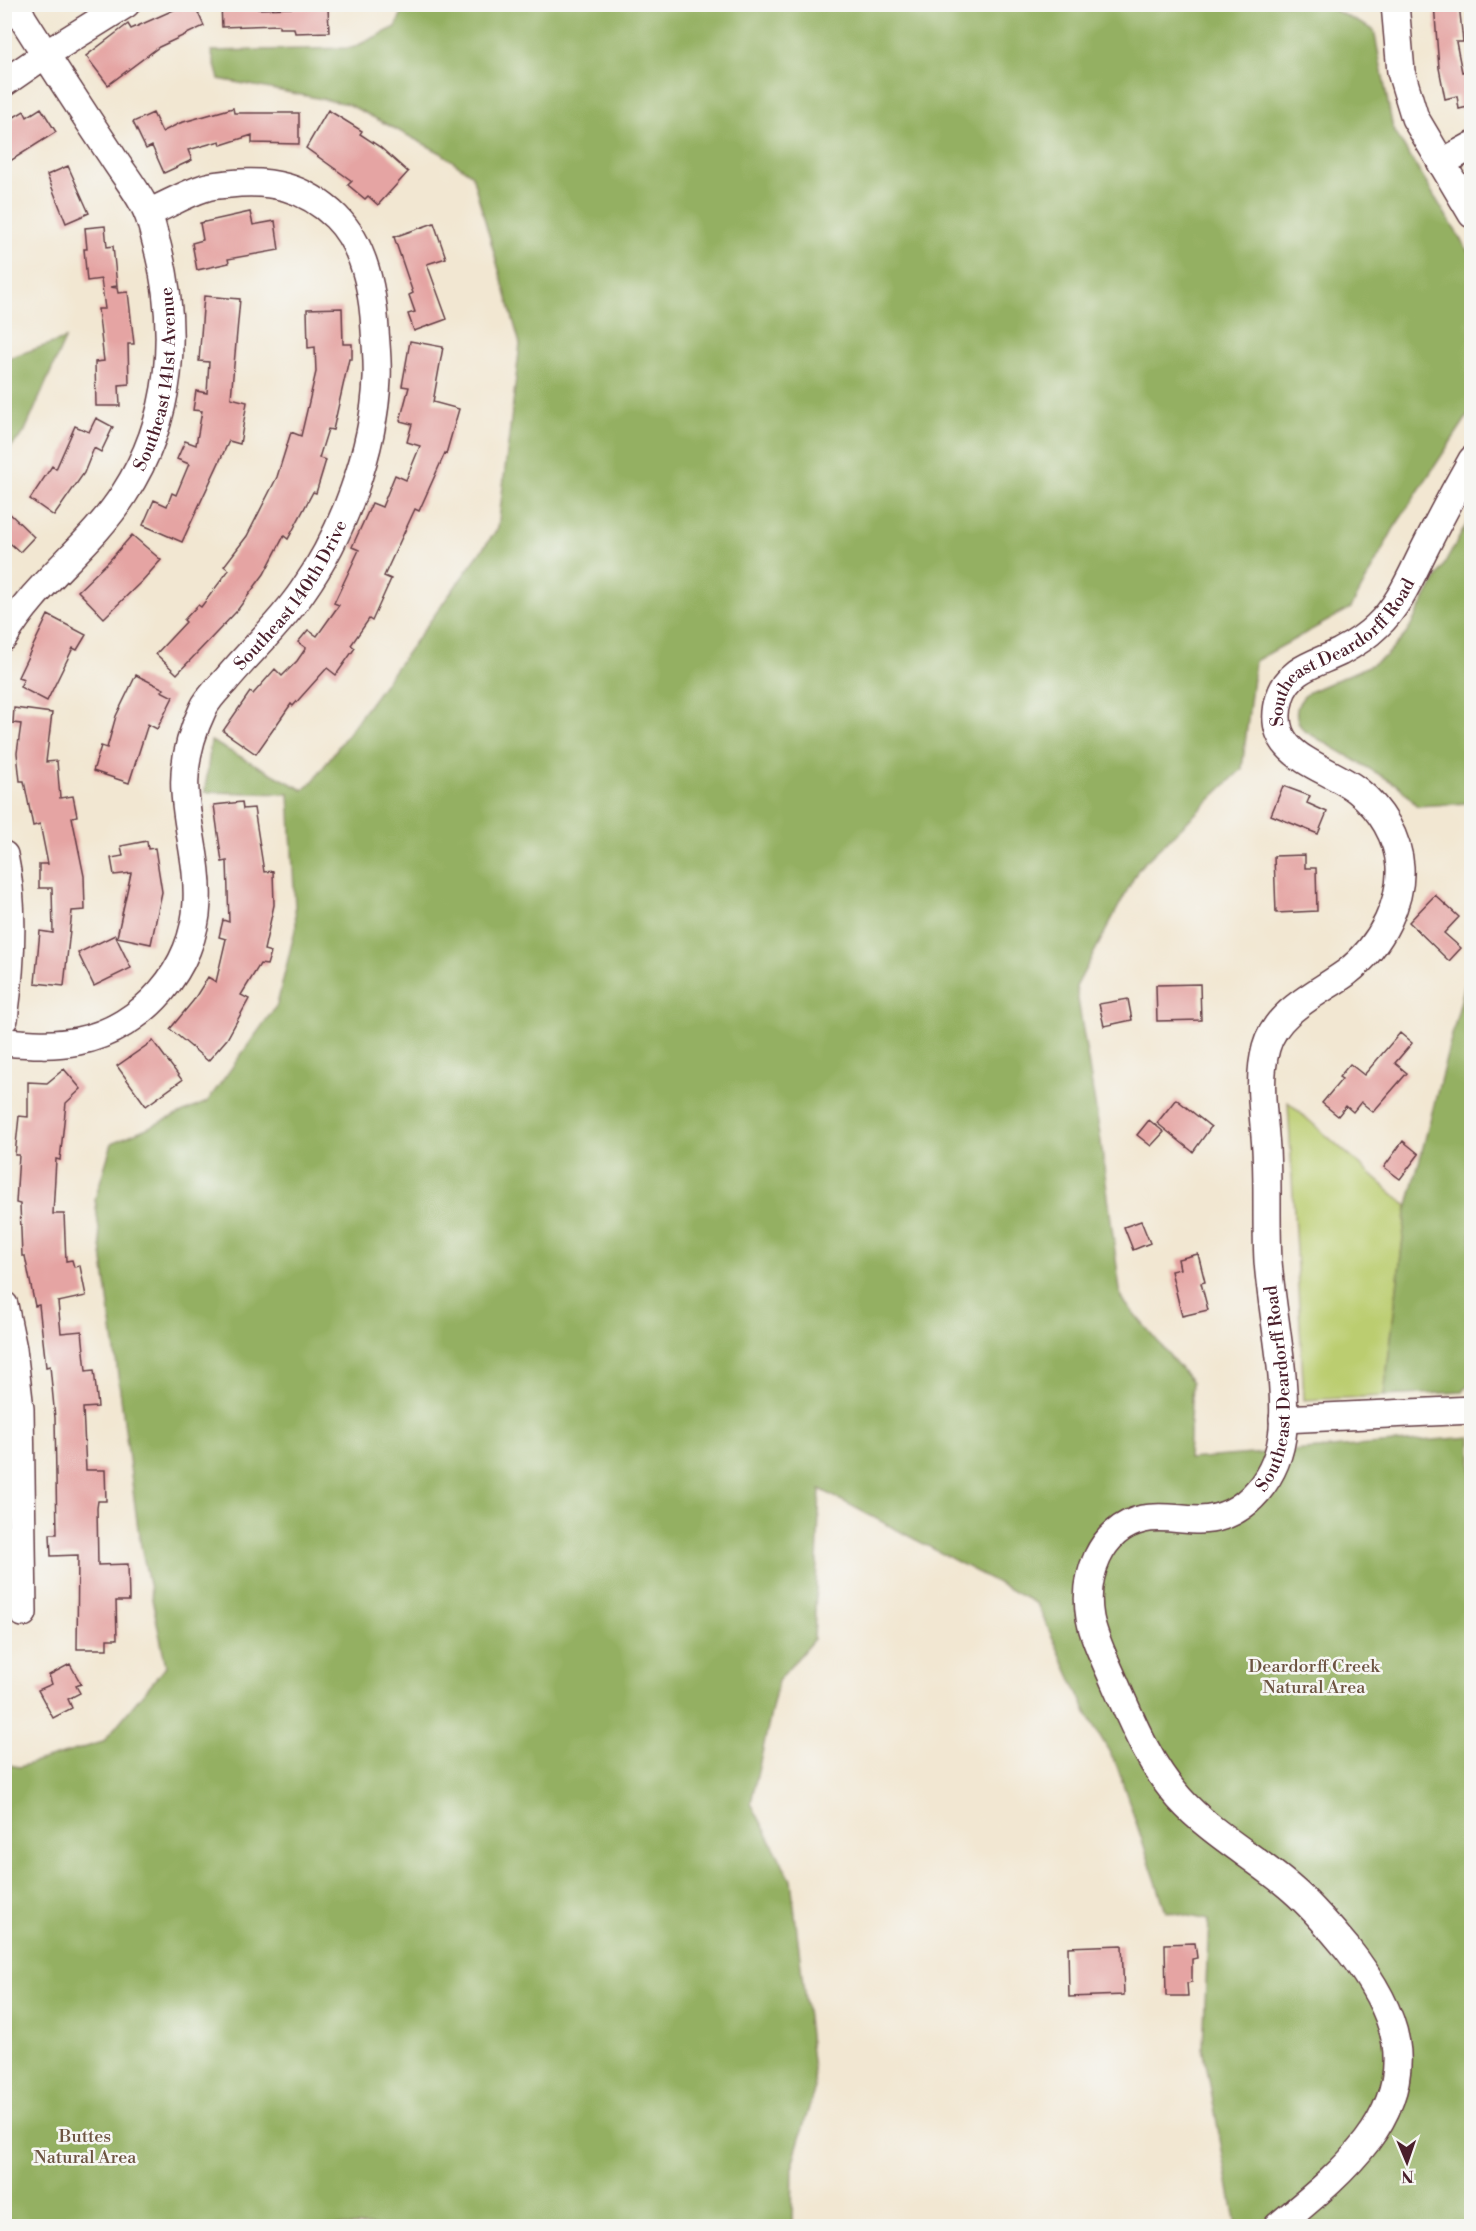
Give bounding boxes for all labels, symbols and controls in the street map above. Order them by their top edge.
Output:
street label: Southeast 141st Avenue [128,286,181,475]
street label: Southeast 140th Drive [228,516,352,675]
street label: Southeast Deardorff Road [1265,574,1420,728]
street label: Southeast Deardorff Road [1250,1283,1295,1496]
park label: Deardorff Creek Natural Area [1248,1655,1381,1699]
park label: Buttes Natural Area [34,2125,137,2169]
north arrow [1377,2132,1437,2192]
text: N [1400,2166,1414,2186]

